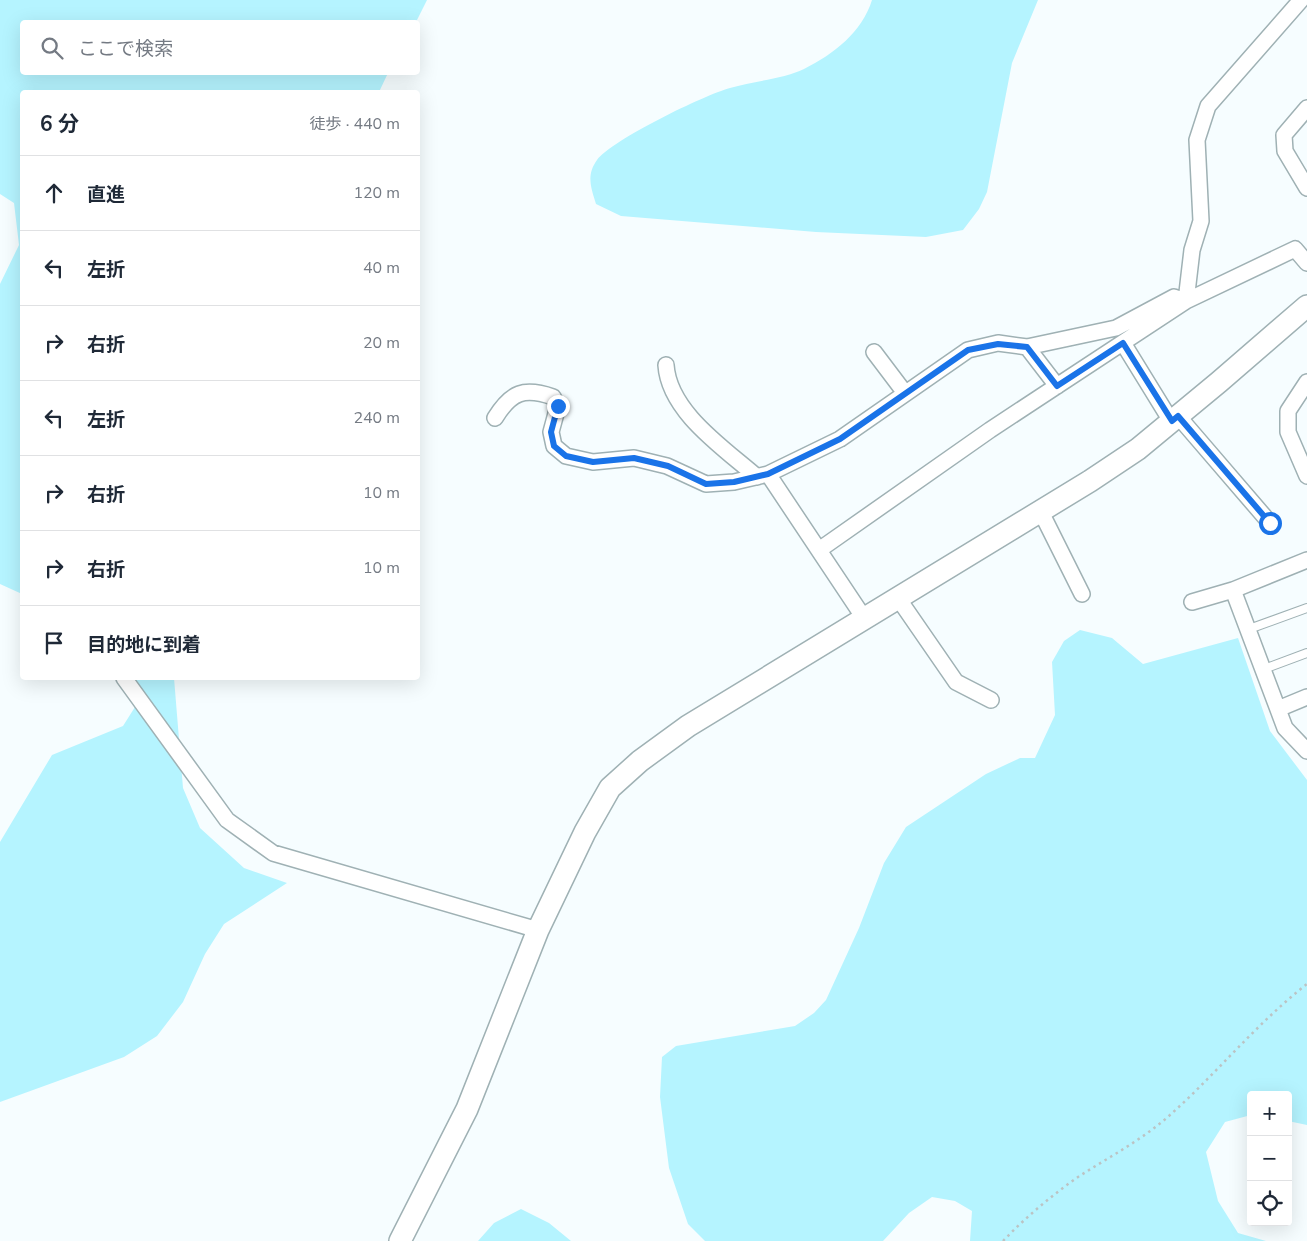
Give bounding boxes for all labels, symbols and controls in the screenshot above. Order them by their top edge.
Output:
search box [20,20,420,75]
icon: search [38,34,66,62]
text: ここで検索 [78,36,173,62]
text: 6 分 [40,110,79,138]
text: 徒歩 · 440 m [310,113,400,135]
icon: ahead [40,179,68,207]
text: 直進 [87,182,125,208]
text: 120 m [353,182,400,204]
icon: left [40,254,68,282]
text: 左折 [87,257,125,283]
text: 40 m [363,257,400,279]
icon: right [40,329,68,357]
text: 右折 [87,332,125,358]
text: 20 m [363,332,400,354]
route end [547,395,570,418]
icon: left [40,404,68,432]
text: 左折 [87,407,125,433]
text: 240 m [353,407,400,429]
icon: right [40,479,68,507]
text: 右折 [87,482,125,508]
text: 10 m [363,482,400,504]
route start [1259,512,1282,535]
icon: right [40,554,68,582]
text: 右折 [87,557,125,583]
text: 10 m [363,557,400,579]
icon: arrive [40,629,68,657]
text: 目的地に到着 [87,632,201,658]
map controls [1247,1091,1292,1226]
button: + [1247,1091,1292,1136]
button: − [1247,1136,1292,1181]
button: locate [1247,1181,1292,1226]

